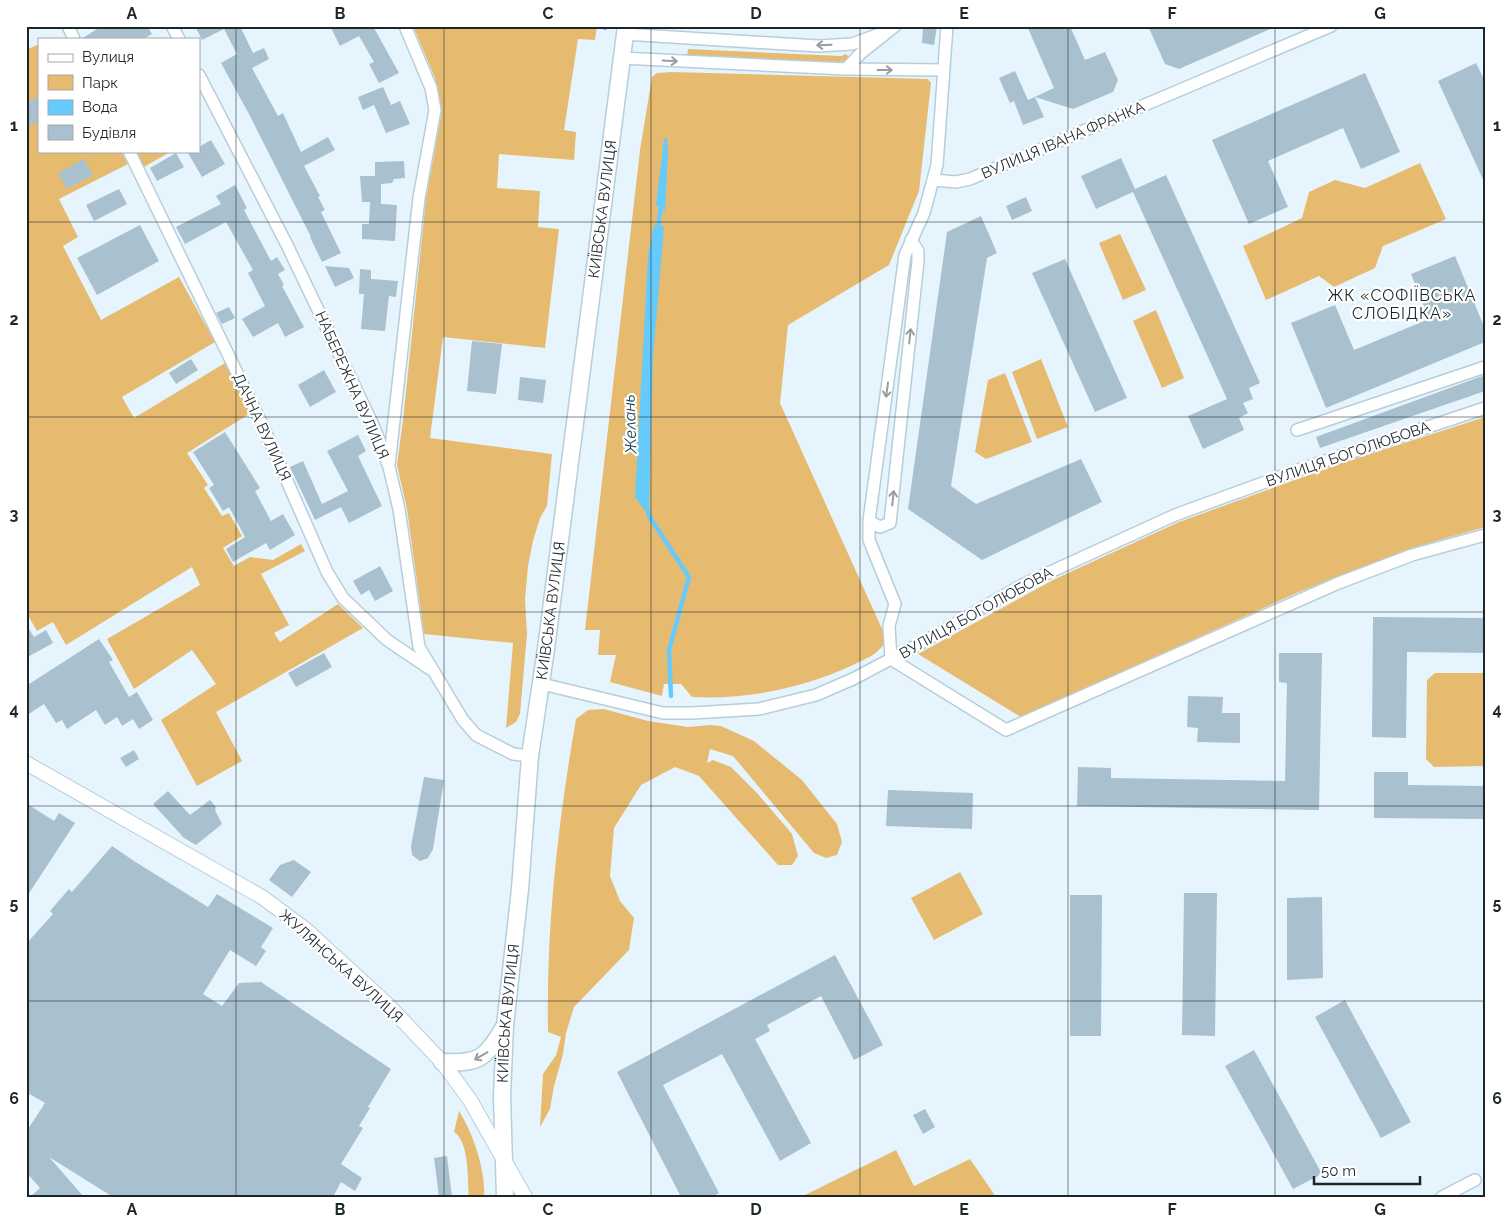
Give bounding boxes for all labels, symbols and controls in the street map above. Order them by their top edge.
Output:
text: A [127,4,138,23]
text: B [335,4,346,23]
text: C [543,4,554,23]
text: D [750,4,762,23]
text: E [959,4,969,23]
text: F [1167,4,1177,23]
text: G [1374,4,1386,23]
legend [38,38,200,152]
one-way arrow [816,41,832,50]
text: Вулиця [82,48,134,66]
one-way arrow [661,57,677,66]
one-way arrow [876,65,892,75]
text: Парк [82,74,118,92]
street label: ВУЛИЦЯ ІВАНА ФРАНКА [979,97,1147,183]
text: Вода [82,98,118,116]
text: 1 [10,116,18,135]
text: 1 [1493,116,1501,135]
text: Будівля [82,124,136,142]
street label: КИЇВСЬКА ВУЛИЦЯ [585,139,620,279]
district label: ЖК «СОФІЇВСЬКА СЛОБІДКА» [1327,285,1477,323]
street label: НАБЕРЕЖНА ВУЛИЦЯ [311,308,393,462]
text: 2 [9,310,19,329]
text: 2 [1492,310,1502,329]
one-way arrow [905,328,915,344]
street label: ДАЧНА ВУЛИЦЯ [229,370,295,484]
one-way arrow [882,382,892,398]
water label: Желань [619,394,641,455]
street label: ВУЛИЦЯ БОГОЛЮБОВА [1264,417,1432,491]
one-way arrow [888,490,897,506]
text: 3 [10,505,19,524]
text: 3 [1493,505,1502,524]
street label: КИЇВСЬКА ВУЛИЦЯ [532,541,569,681]
street label: ВУЛИЦЯ БОГОЛЮБОВА [896,563,1056,663]
text: 4 [9,700,19,719]
text: 4 [1492,700,1502,719]
text: 5 [10,894,19,913]
text: 5 [1493,894,1502,913]
street label: ЖУЛЯНСЬКА ВУЛИЦЯ [275,906,407,1026]
street label: КИЇВСЬКА ВУЛИЦЯ [493,943,523,1083]
one-way arrow [473,1051,488,1061]
text: 6 [9,1089,19,1108]
text: 6 [1492,1089,1502,1108]
scale bar [1314,1153,1420,1185]
text: 50 m [1321,1162,1356,1180]
text: A [127,1200,138,1219]
text: B [335,1200,346,1219]
text: C [543,1200,554,1219]
text: D [750,1200,762,1219]
text: E [959,1200,969,1219]
text: F [1167,1200,1177,1219]
text: G [1374,1200,1386,1219]

